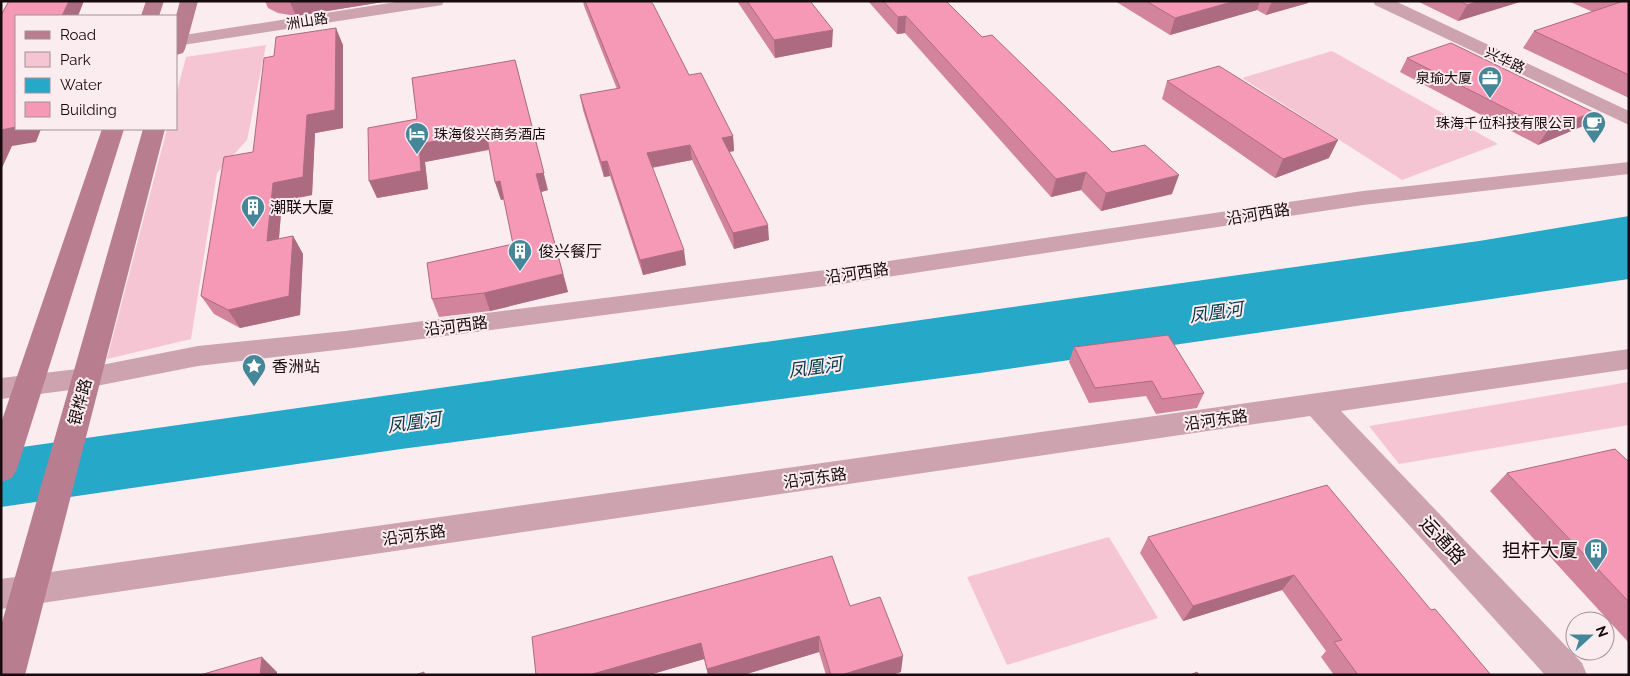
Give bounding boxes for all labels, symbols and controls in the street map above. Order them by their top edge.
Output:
street label: 洲山路 [285,10,329,32]
legend [15,15,178,130]
text: Road [60,26,96,44]
street label: 兴华路 [1483,44,1527,76]
text: Park [60,51,91,69]
office icon: 泉瑜大厦 [1477,65,1503,99]
place label: 泉瑜大厦 [1416,70,1472,86]
text: Water [60,76,103,94]
text: Building [60,101,117,119]
cafe icon: 珠海千位科技有限公司 [1581,110,1607,144]
place label: 珠海千位科技有限公司 [1436,115,1576,131]
hotel icon: 珠海俊兴商务酒店 [404,121,430,155]
place label: 珠海俊兴商务酒店 [434,126,546,142]
building icon: 潮联大厦 [240,194,266,228]
place label: 潮联大厦 [270,198,334,217]
street label: 沿河西路 [1225,200,1291,228]
building icon: 俊兴餐厅 [507,238,533,272]
place label: 俊兴餐厅 [538,242,602,261]
street label: 沿河西路 [824,259,890,287]
water label: 凤凰河 [1188,297,1247,326]
street label: 沿河西路 [423,313,489,339]
water label: 凤凰河 [787,352,846,381]
place icon: 香洲站 [241,353,267,387]
place label: 香洲站 [272,357,320,376]
street label: 银桦路 [65,376,95,428]
street label: 沿河东路 [1183,406,1249,434]
water label: 凤凰河 [386,407,445,436]
street label: 沿河东路 [782,464,848,492]
street label: 运通路 [1416,512,1470,568]
street label: 沿河东路 [381,521,447,549]
building icon: 担杆大厦 [1583,537,1609,571]
place label: 担杆大厦 [1502,539,1578,561]
north arrow [1565,611,1615,661]
text: N [1593,623,1612,639]

